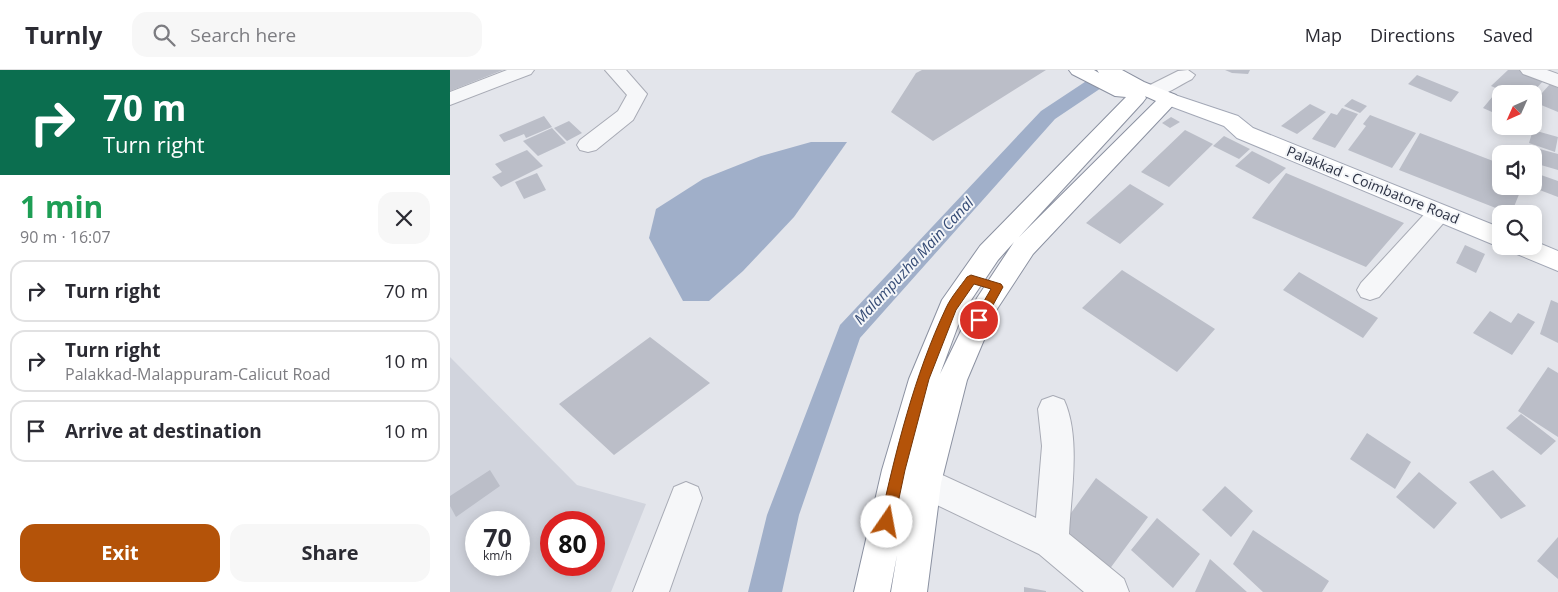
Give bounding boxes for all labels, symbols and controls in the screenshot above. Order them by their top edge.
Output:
search box [132,12,482,57]
text: Turnly [25,18,102,51]
icon: search [150,21,178,49]
text: Search here [190,22,296,48]
text: Map [1305,23,1342,47]
text: Directions [1370,23,1455,47]
text: Saved [1483,23,1533,47]
text: 70 m [103,84,186,131]
north arrow [1492,85,1542,135]
map controls [1492,85,1542,255]
icon: right [20,90,85,155]
text: Turn right [103,129,205,159]
street label: Palakkad - Coimbatore Road [1284,141,1462,228]
button: sound [1492,145,1542,195]
text: 1 min [20,186,103,227]
button: close [378,192,430,244]
water label: Malampuzha Main Canal [849,192,978,328]
button: search [1492,205,1542,255]
text: 90 m · 16:07 [20,226,111,248]
icon: right [22,277,50,305]
text: Turn right [65,278,160,304]
text: 70 m [384,278,428,304]
pin [958,299,1000,341]
icon: arrive [965,306,993,334]
text: Turn right [65,337,160,363]
icon: right [22,347,50,375]
text: 10 m [384,348,428,374]
text: Palakkad-Malappuram-Calicut Road [65,363,331,385]
icon: arrive [22,417,50,445]
text: Arrive at destination [65,418,262,444]
text: 10 m [384,418,428,444]
position arrow [860,495,912,547]
speed limit sign: 80 [540,511,605,576]
text: 70 [483,520,512,554]
button: Exit [20,524,220,582]
button: Share [230,524,430,582]
text: km/h [483,547,512,564]

